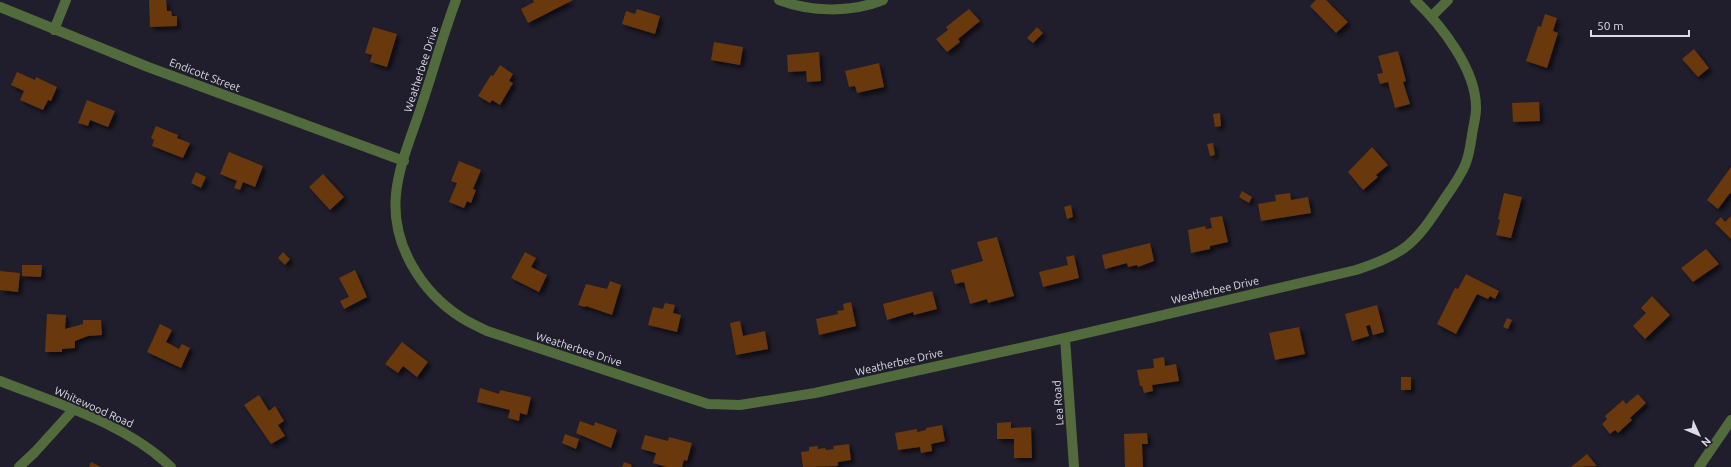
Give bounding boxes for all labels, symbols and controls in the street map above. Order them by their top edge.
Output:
scale bar [1591,12,1689,38]
text: 50 m [1597,19,1624,32]
street label: Weatherbee Drive [401,24,441,114]
street label: Endicott Street [168,56,243,94]
street label: Weatherbee Drive [1170,274,1260,306]
street label: Weatherbee Drive [534,329,624,369]
street label: Weatherbee Drive [854,346,944,378]
street label: Lea Road [1050,380,1066,426]
street label: Whitewood Road [53,384,135,430]
north arrow [1679,415,1719,455]
text: N [1699,435,1713,449]

